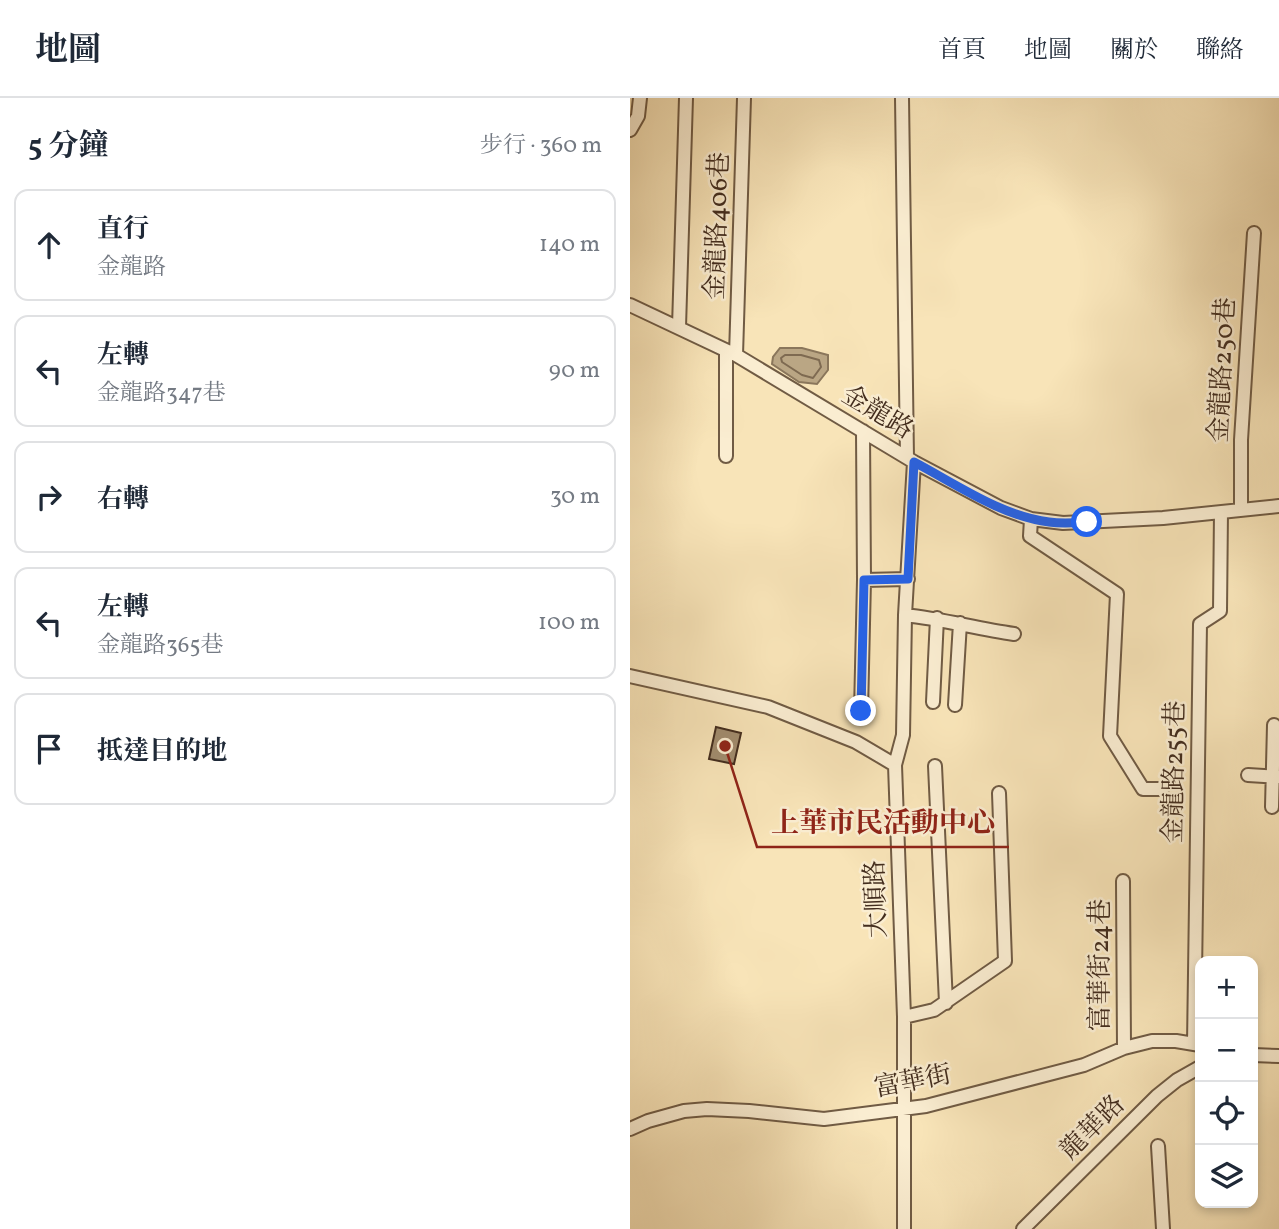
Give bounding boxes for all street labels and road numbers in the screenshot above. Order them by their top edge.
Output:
street label: 金龍路406巷 [697,151,739,301]
street label: 金龍路250巷 [1201,296,1245,444]
street label: 金龍路 [834,377,920,449]
street label: 金龍路255巷 [1156,700,1194,844]
street label: 大順路 [858,859,896,939]
street label: 富華街24巷 [1083,899,1119,1031]
street label: 富華街 [871,1057,955,1107]
street label: 龍華路 [1053,1088,1133,1168]

